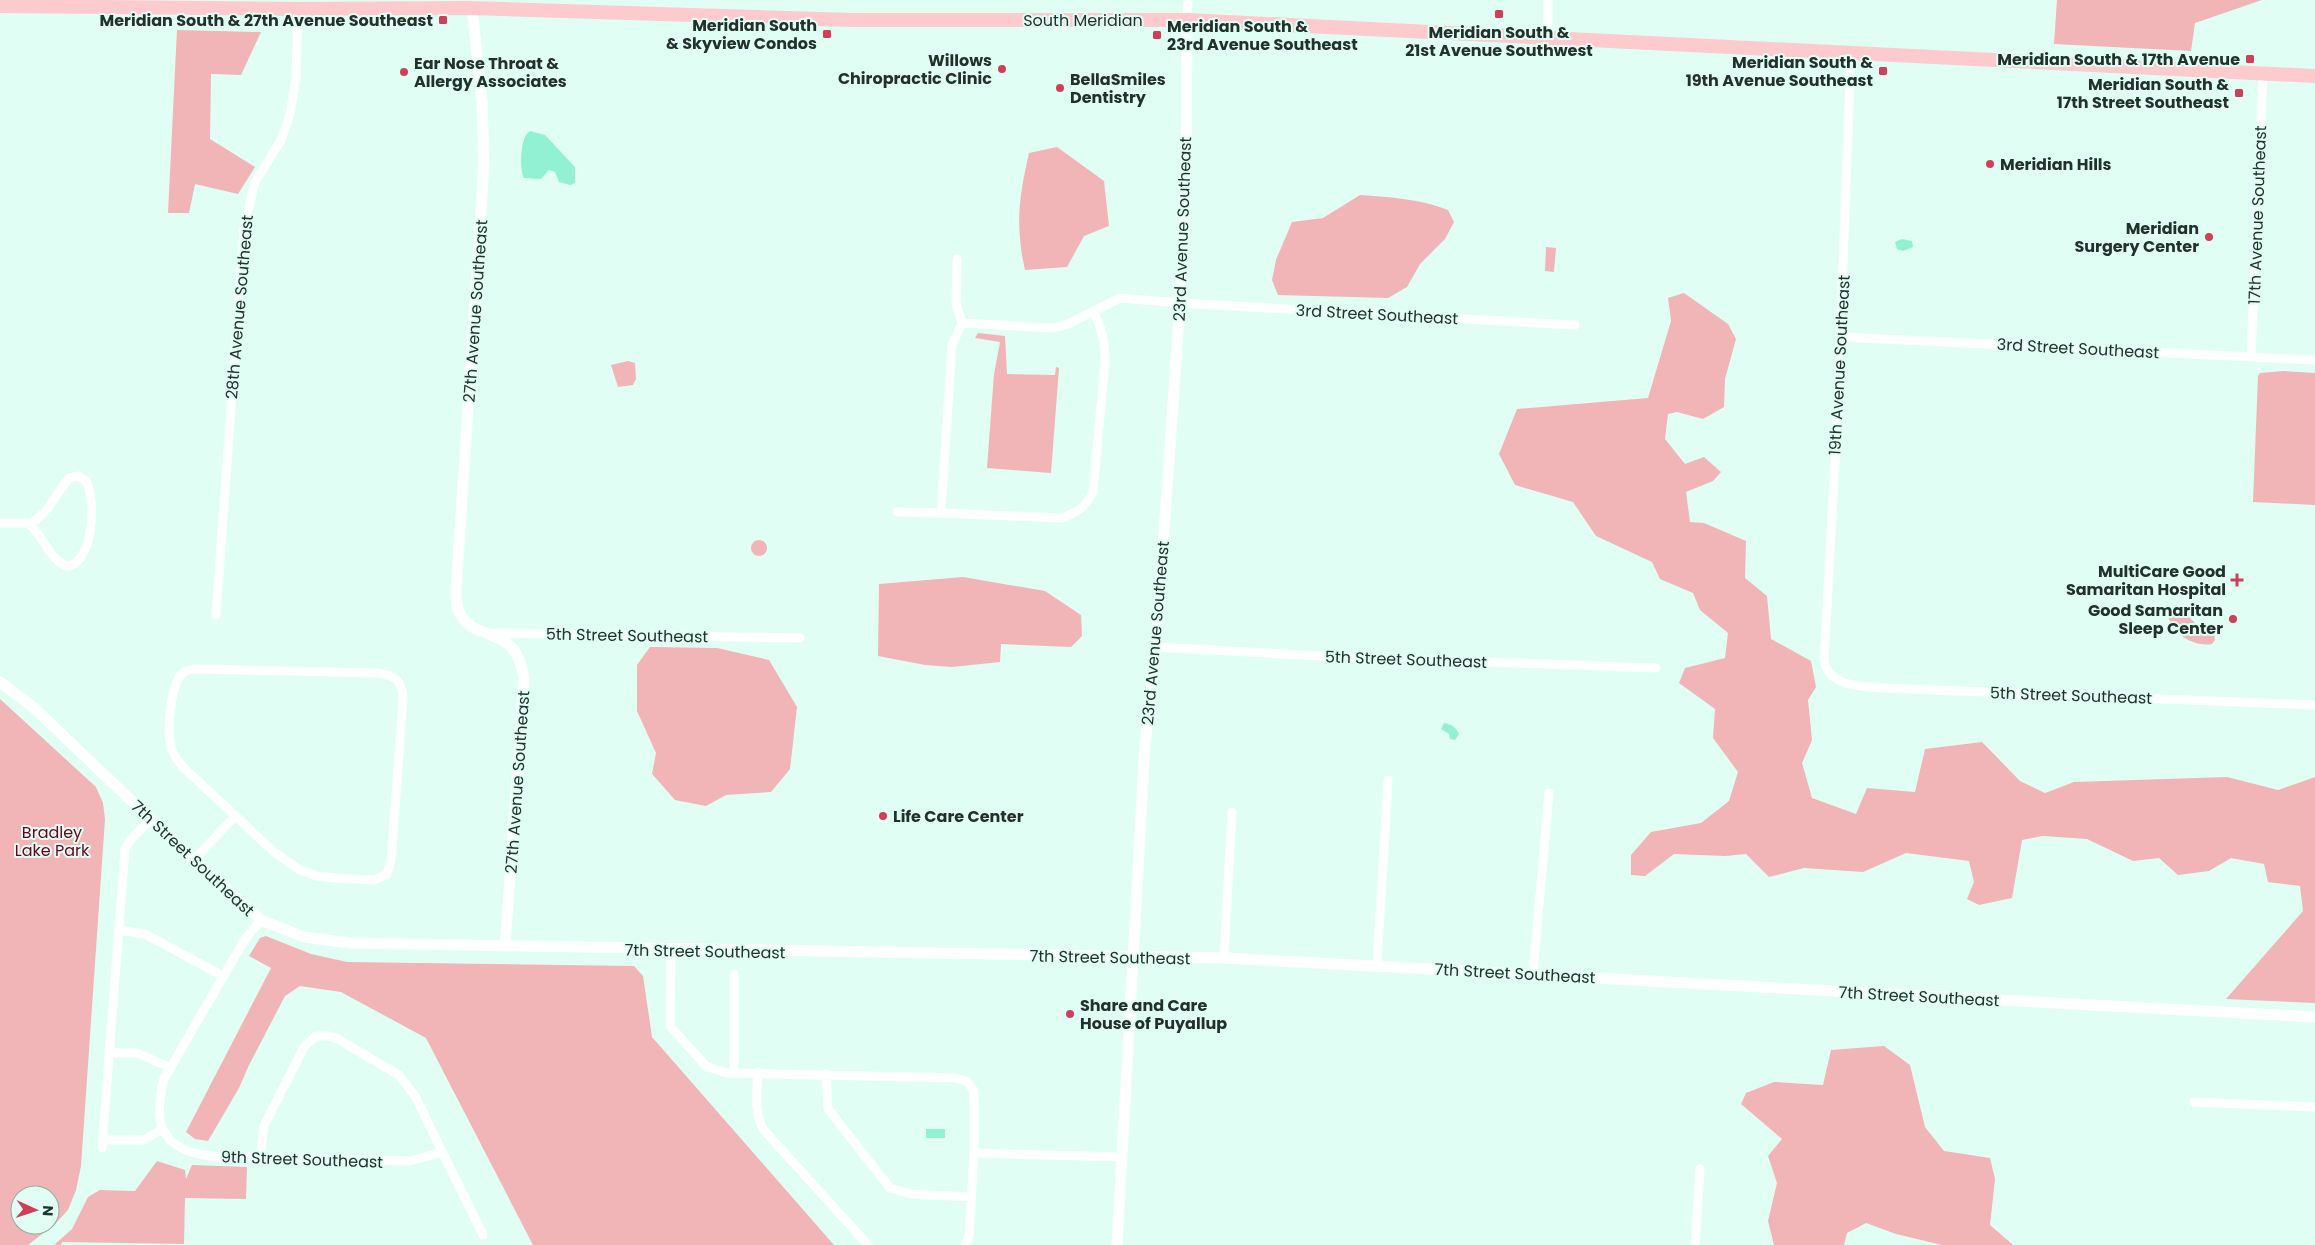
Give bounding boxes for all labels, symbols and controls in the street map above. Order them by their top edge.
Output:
marker: Meridian South & 21st Avenue Southwest [1493,8,1505,20]
place label: Meridian South & 27th Avenue Southeast [100,9,433,32]
street label: South Meridian [1023,9,1143,32]
marker: Meridian South & 27th Avenue Southeast [437,14,449,26]
place label: Meridian South & Skyview Condos [666,14,817,55]
place label: Meridian South & 23rd Avenue Southeast [1167,15,1358,56]
place label: Meridian South & 21st Avenue Southwest [1405,21,1593,62]
marker: Meridian South & Skyview Condos [821,28,833,40]
marker: Meridian South & 23rd Avenue Southeast [1151,29,1163,41]
place label: Meridian South & 17th Avenue [1997,48,2240,71]
place label: Willows Chiropractic Clinic [838,49,992,90]
place label: Meridian South & 19th Avenue Southeast [1686,51,1873,92]
place label: Ear Nose Throat & Allergy Associates [414,52,567,93]
marker: Meridian South & 17th Avenue [2244,53,2256,65]
marker: Willows Chiropractic Clinic [996,63,1008,75]
marker: Meridian South & 19th Avenue Southeast [1877,65,1889,77]
marker: Ear Nose Throat & Allergy Associates [398,66,410,78]
place label: BellaSmiles Dentistry [1070,68,1166,109]
place label: Meridian South & 17th Street Southeast [2057,73,2229,114]
marker: BellaSmiles Dentistry [1054,82,1066,94]
marker: Meridian South & 17th Street Southeast [2233,87,2245,99]
street label: 17th Avenue Southeast [2243,125,2272,305]
street label: 23rd Avenue Southeast [1168,136,1197,322]
place label: Meridian Hills [2000,153,2112,176]
marker: Meridian Hills [1984,158,1996,170]
street label: 28th Avenue Southeast [220,214,259,400]
place label: Meridian Surgery Center [2074,217,2199,258]
street label: 27th Avenue Southeast [458,219,493,403]
marker: Meridian Surgery Center [2203,231,2215,243]
street label: 19th Avenue Southeast [1823,274,1856,456]
street label: 3rd Street Southeast [1295,299,1459,330]
street label: 3rd Street Southeast [1996,333,2160,364]
street label: 23rd Avenue Southeast [1136,540,1175,726]
place label: MultiCare Good Samaritan Hospital [2066,560,2226,601]
marker: MultiCare Good Samaritan Hospital [2230,573,2244,587]
place label: Good Samaritan Sleep Center [2088,599,2223,640]
marker: Good Samaritan Sleep Center [2227,613,2239,625]
street label: 5th Street Southeast [546,623,709,648]
street label: 5th Street Southeast [1324,645,1488,674]
street label: 5th Street Southeast [1989,681,2153,710]
street label: 27th Avenue Southeast [500,690,535,874]
street label: 7th Street Southeast [126,795,260,922]
place label: Life Care Center [893,805,1024,828]
marker: Life Care Center [877,810,889,822]
park label: Bradley Lake Park [15,821,90,862]
street label: 7th Street Southeast [624,939,786,964]
street label: 7th Street Southeast [1029,945,1191,970]
street label: 7th Street Southeast [1434,958,1596,989]
street label: 7th Street Southeast [1838,981,2000,1012]
place label: Share and Care House of Puyallup [1080,994,1227,1035]
marker: Share and Care House of Puyallup [1064,1008,1076,1020]
street label: 9th Street Southeast [220,1145,384,1174]
north arrow [10,1185,60,1235]
text: N [38,1205,58,1216]

